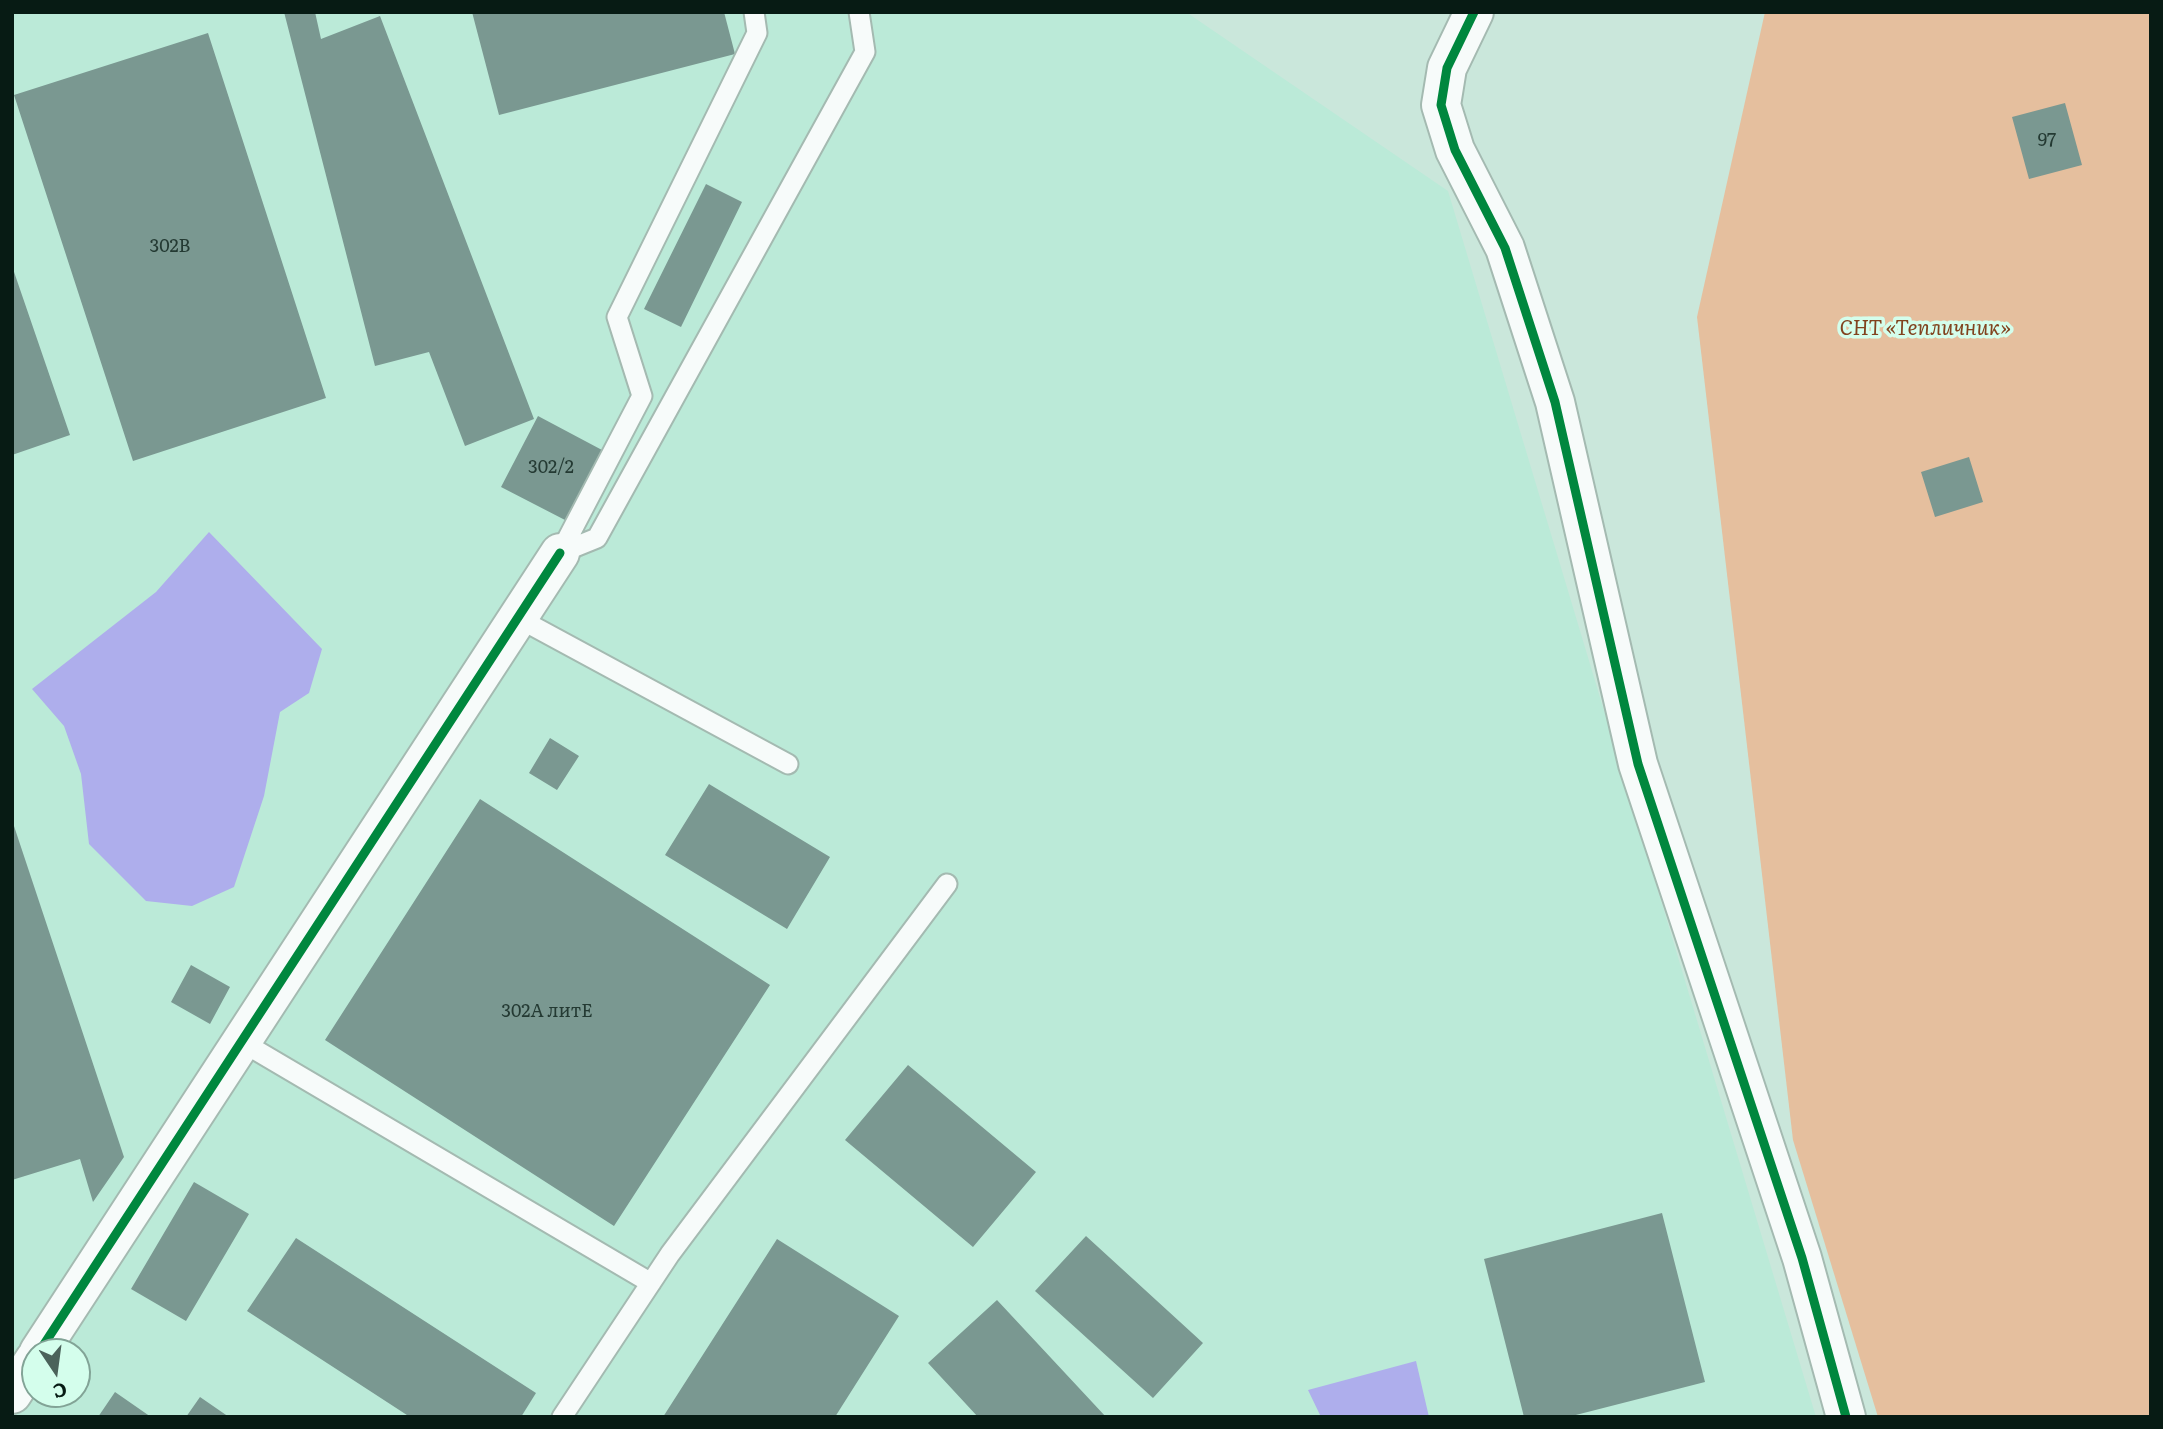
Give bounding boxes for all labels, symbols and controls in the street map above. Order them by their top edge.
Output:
house number: 97 [2038,130,2056,152]
house number: 302В [150,236,190,258]
park label: СНТ «Тепличник» [1840,316,2010,342]
house number: 302/2 [528,457,574,479]
house number: 302А литЕ [501,1001,593,1023]
north arrow [21,1338,91,1408]
text: С [51,1376,70,1407]

